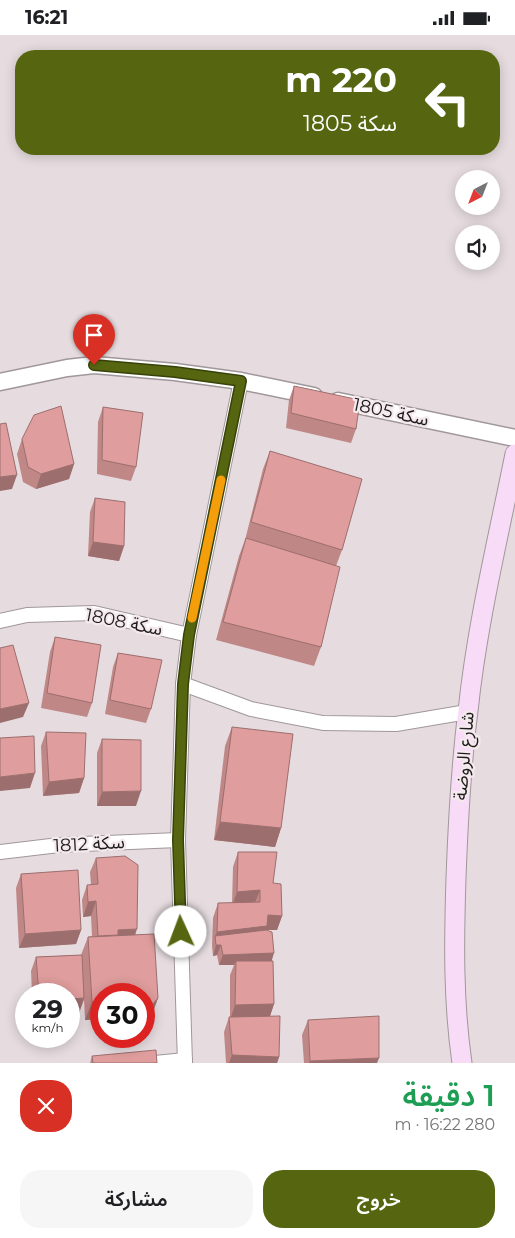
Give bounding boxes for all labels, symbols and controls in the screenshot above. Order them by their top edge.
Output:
text: 16:21 [25,6,68,29]
text: 220 m [285,58,397,101]
icon: left [415,70,480,135]
text: سكة 1805 [303,110,397,137]
north arrow [455,170,500,215]
map controls [455,170,500,270]
button: sound [455,225,500,270]
pin [73,314,115,365]
icon: arrive [80,321,108,349]
street label: سكة 1805 [351,393,431,431]
street label: سكة 1808 [84,604,164,640]
street label: شارع الروضة [449,711,482,802]
street label: سكة 1812 [53,831,125,857]
position arrow [154,905,206,957]
speed limit sign: 30 [90,983,155,1048]
text: 29 [32,994,63,1024]
text: km/h [31,1020,64,1035]
text: 1 دقيقة [403,1077,495,1114]
button: close [20,1080,72,1132]
text: 280 m · 16:22 [394,1115,495,1134]
button: مشاركة [20,1170,253,1228]
button: خروج [263,1170,495,1228]

